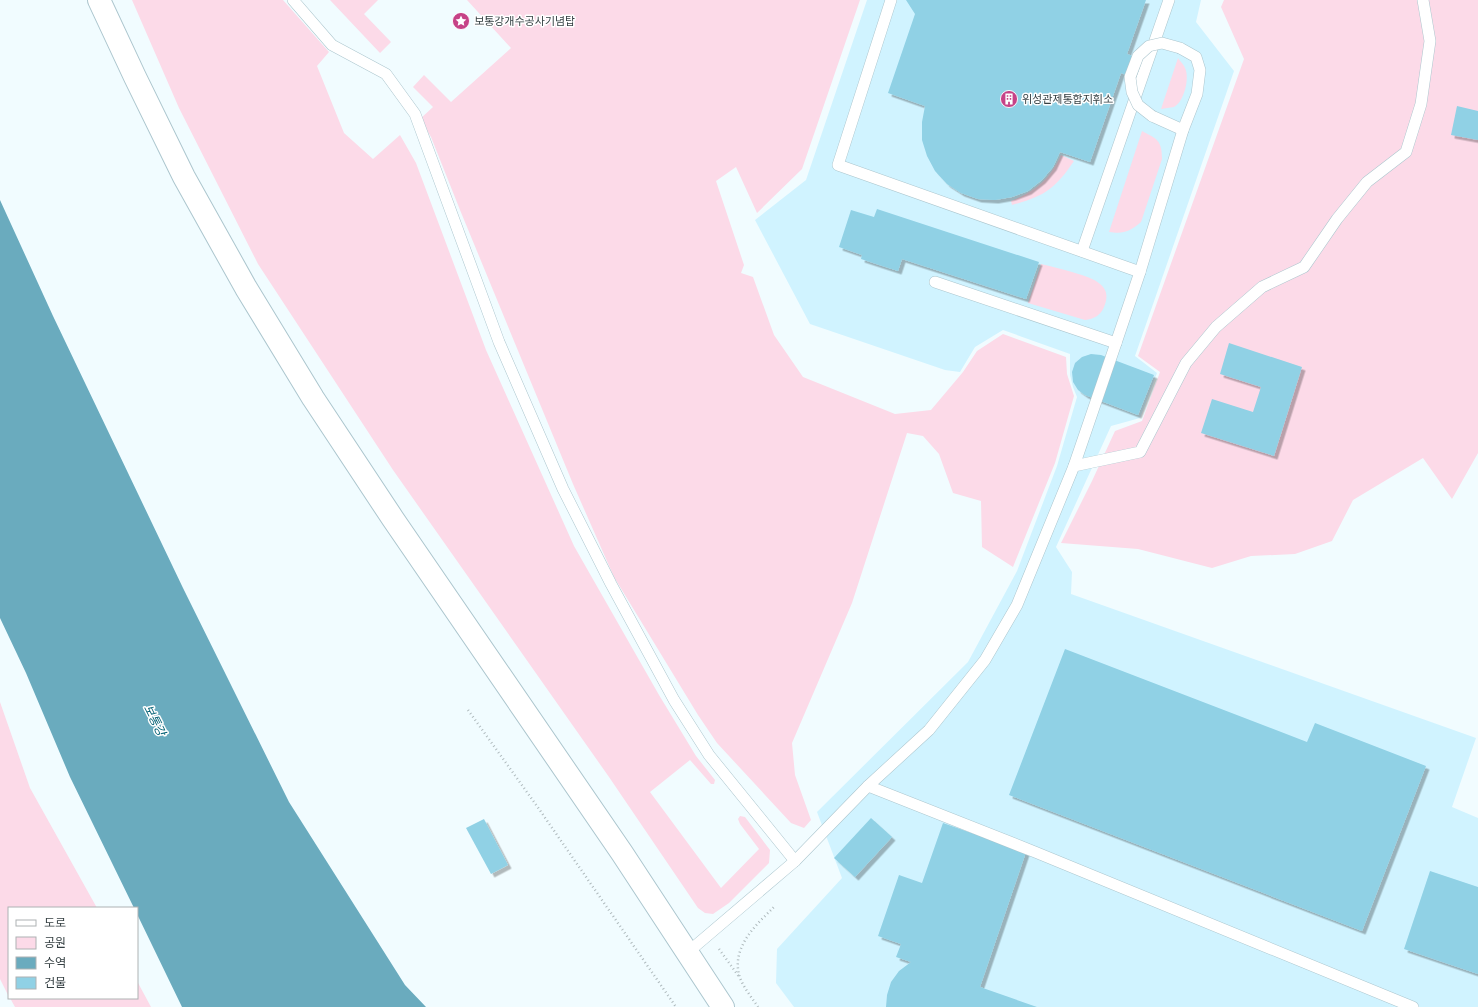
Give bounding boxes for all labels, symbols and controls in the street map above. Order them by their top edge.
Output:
place icon: 보통강개수공사기념탑 [451,11,471,31]
place label: 보통강개수공사기념탑 [474,14,575,28]
building icon: 위성관제통합지휘소 [999,89,1019,109]
place label: 위성관제통합지휘소 [1022,92,1113,106]
water label: 보통강 [141,702,170,740]
legend [8,907,138,999]
text: 도로 [44,915,66,930]
text: 공원 [44,935,66,950]
text: 수역 [44,955,66,970]
text: 건물 [44,975,66,990]

